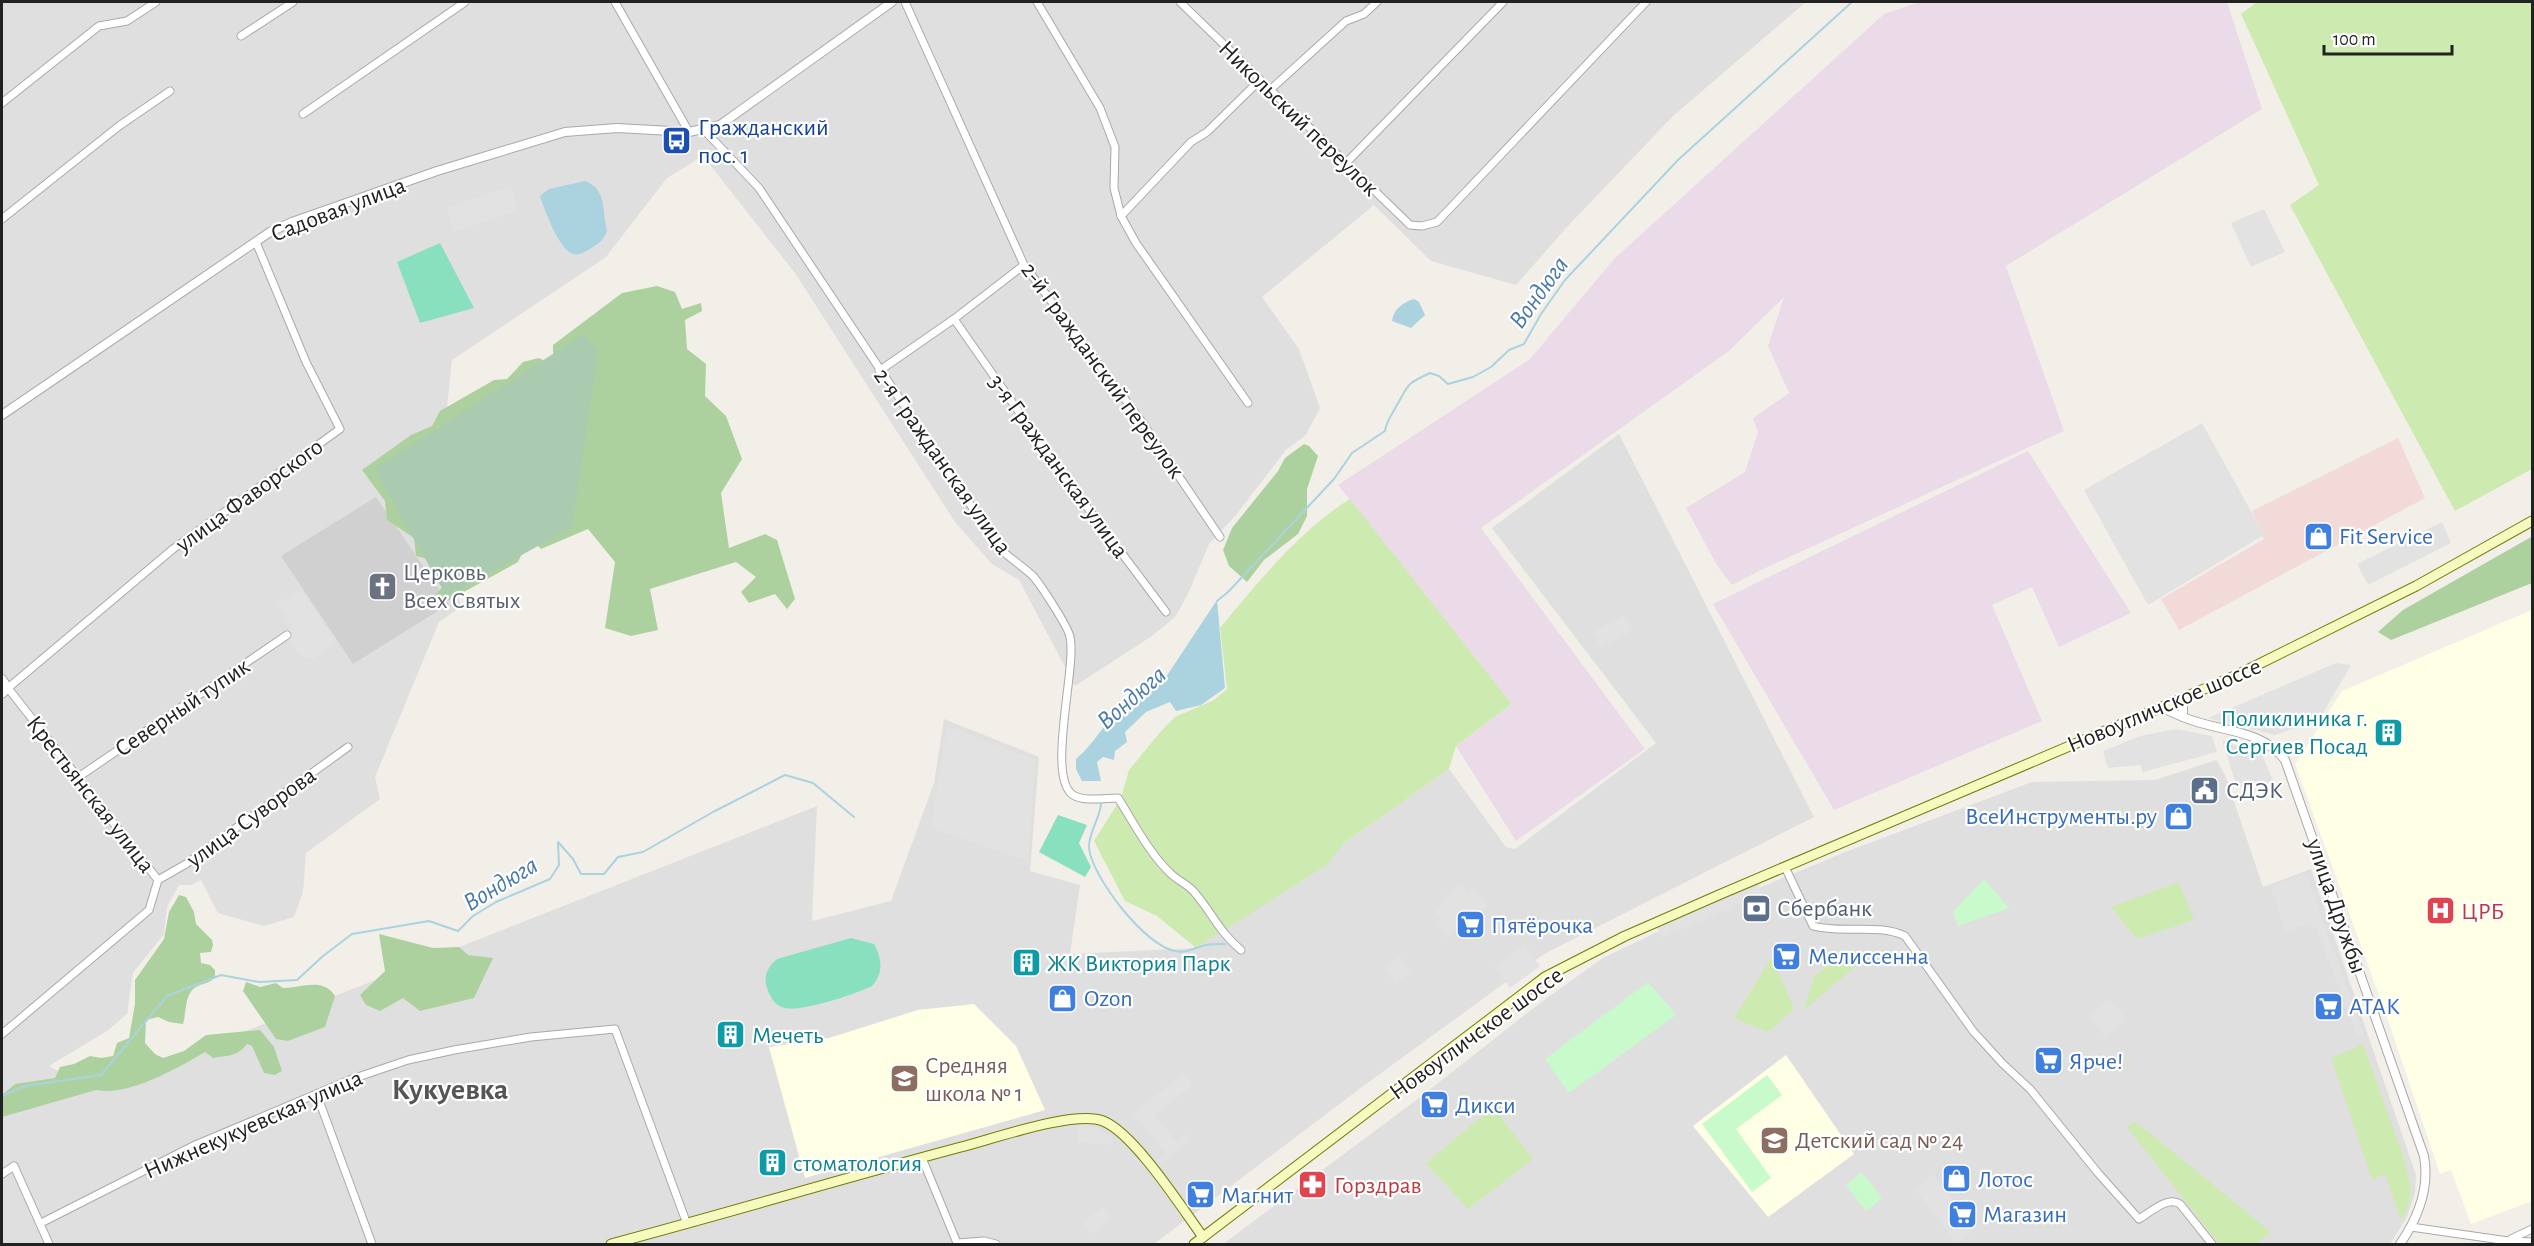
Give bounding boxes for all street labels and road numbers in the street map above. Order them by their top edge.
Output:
street label: Никольский переулок [1214,36,1383,201]
street label: Садовая улица [268,173,409,247]
street label: 2-й Гражданский переулок [1016,258,1188,483]
street label: 2-я Гражданская улица [869,364,1016,559]
street label: 3-я Гражданская улица [984,370,1133,563]
street label: улица Фаворского [171,435,328,558]
street label: Северный тупик [111,654,254,762]
street label: Новоугличское шоссе [2064,654,2265,758]
street label: Крестьянская улица [22,712,159,878]
street label: улица Суворова [182,763,321,873]
street label: улица Дружбы [2301,835,2370,977]
street label: Новоугличское шоссе [1385,963,1568,1105]
street label: Нижнекукуевская улица [141,1066,366,1184]

